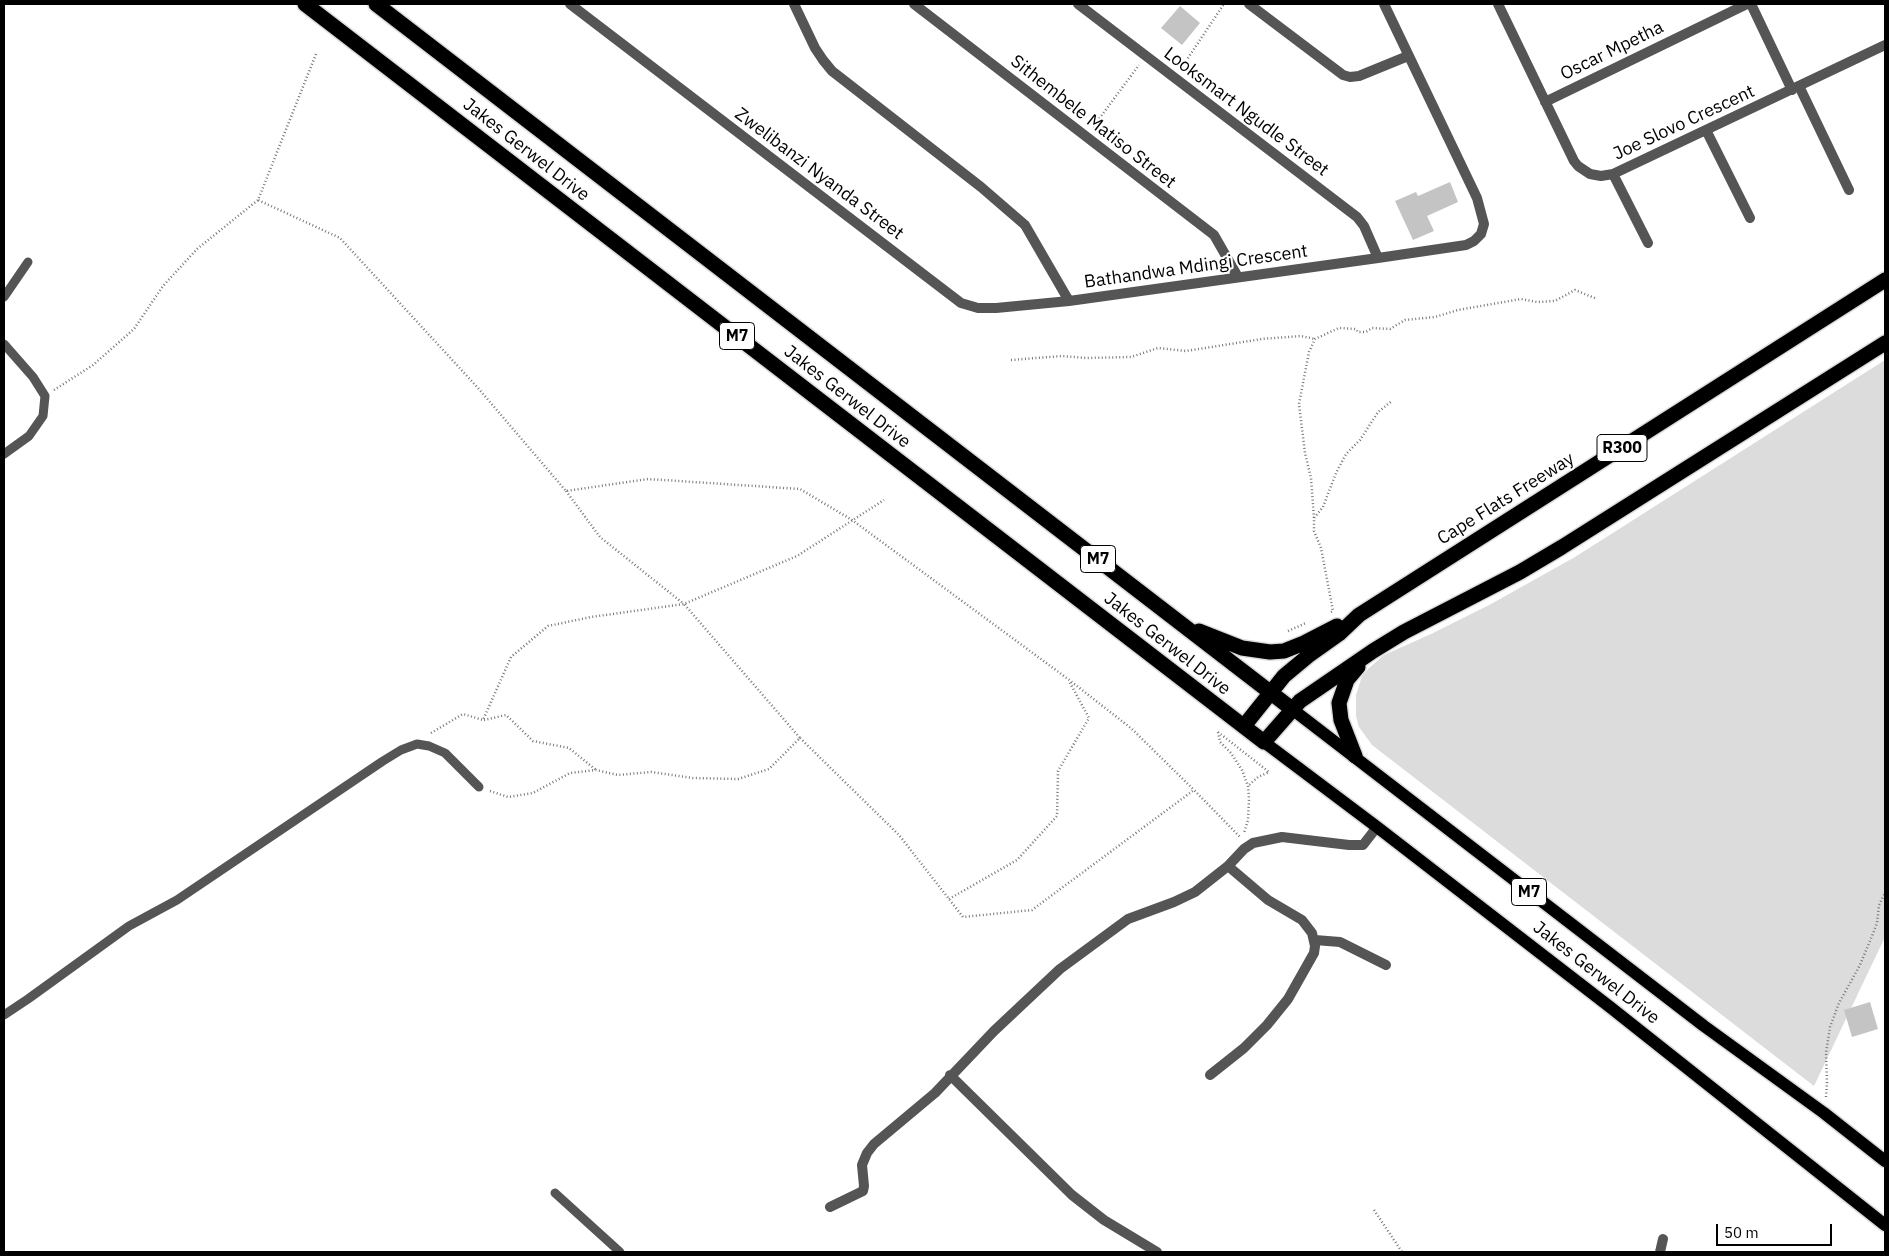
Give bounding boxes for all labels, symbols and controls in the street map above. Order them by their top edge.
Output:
street label: Oscar Mpetha [1557,17,1667,85]
street label: Looksmart Ngudle Street [1159,43,1333,181]
street label: Sithembele Matiso Street [1006,51,1180,193]
street label: Joe Slovo Crescent [1610,81,1758,165]
street label: Jakes Gerwel Drive [458,94,594,206]
street label: Zwelibanzi Nyanda Street [730,103,908,245]
street label: Bathandwa Mdingi Crescent [1083,241,1309,293]
road number: M7 [720,322,754,350]
street label: Jakes Gerwel Drive [779,341,915,453]
road number: R300 [1597,434,1647,462]
street label: Cape Flats Freeway [1434,448,1578,550]
road number: M7 [1080,546,1116,572]
street label: Jakes Gerwel Drive [1099,588,1235,700]
road number: M7 [1512,879,1546,906]
street label: Jakes Gerwel Drive [1528,917,1664,1029]
scale bar [1719,1214,1835,1246]
text: 50 m [1724,1223,1759,1242]

